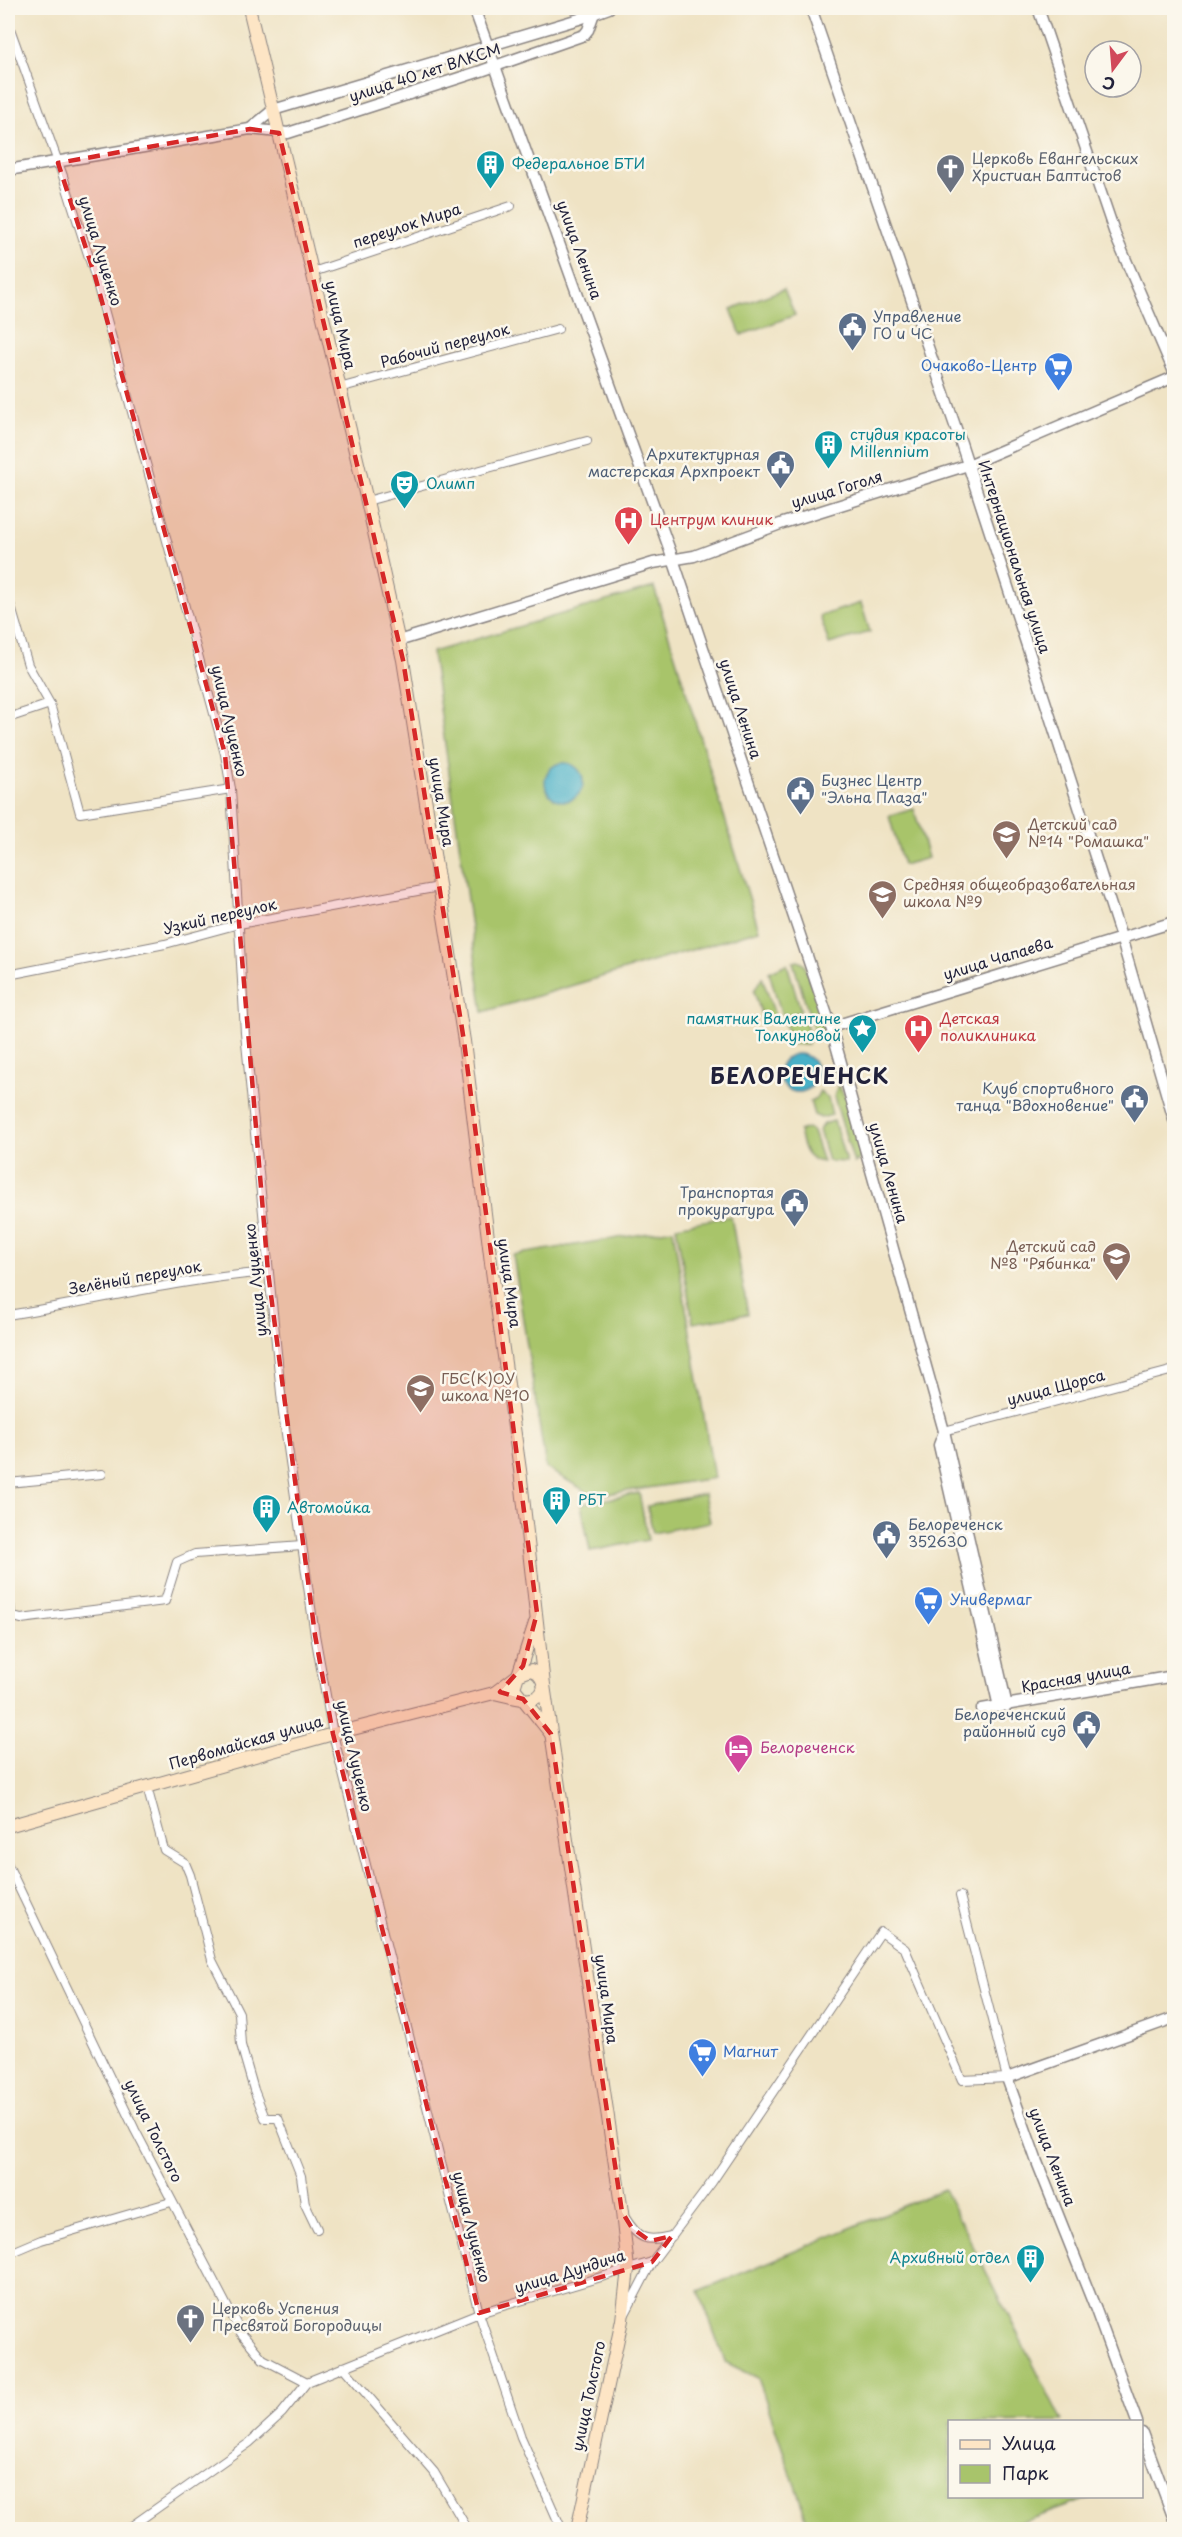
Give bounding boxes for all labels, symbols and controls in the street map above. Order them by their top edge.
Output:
street label: улица 40 лет ВЛКСМ [346,36,503,107]
north arrow [1083,39,1143,99]
text: С [1099,71,1118,98]
place label: Церковь Евангельских Христиан Баптистов [972,146,1138,186]
building icon: Федеральное БТИ [475,148,507,190]
place label: Федеральное БТИ [512,151,645,174]
church icon: Церковь Евангельских Христиан Баптистов [935,152,967,194]
street label: улица Луценко [74,193,129,308]
street label: переулок Мира [350,196,464,253]
street label: улица Ленина [552,197,609,303]
street label: улица Мира [320,278,363,372]
place label: Управление ГО и ЧС [873,304,962,344]
public building icon: Управление ГО и ЧС [836,310,868,352]
street label: Рабочий переулок [378,316,512,373]
supermarket icon: Очаково-Центр [1042,350,1074,392]
place label: Очаково-Центр [921,353,1037,376]
place label: студия красоты Millennium [850,422,966,462]
building icon: студия красоты Millennium [813,428,845,470]
place label: Архитектурная мастерская Архпроект [588,442,761,482]
public building icon: Архитектурная мастерская Архпроект [765,448,797,490]
street label: Интернациональная улица [973,457,1058,657]
street label: улица Гоголя [788,464,885,513]
theatre icon: Олимп [389,468,421,510]
place label: Олимп [426,471,475,494]
hospital icon: Центрум клиник [613,504,645,546]
place label: Центрум клиник [650,507,773,530]
street label: улица Ленина [714,655,769,762]
street label: улица Луценко [206,663,254,779]
street label: улица Мира [424,755,461,849]
place label: Бизнес Центр "Эльна Плаза" [821,768,928,808]
public building icon: Бизнес Центр "Эльна Плаза" [784,774,816,816]
place label: Детский сад №14 "Ромашка" [1027,812,1149,852]
school or university icon: Детский сад №14 "Ромашка" [991,818,1023,860]
place label: Средняя общеобразовательная школа №9 [903,872,1136,912]
school or university icon: Средняя общеобразовательная школа №9 [866,878,898,920]
street label: Узкий переулок [161,891,279,940]
street label: улица Чапаева [940,930,1056,985]
place label: памятник Валентине Толкуновой [686,1006,841,1046]
place label: Детская поликлиника [939,1006,1036,1046]
place icon: памятник Валентине Толкуновой [846,1012,878,1054]
hospital icon: Детская поликлиника [903,1012,935,1054]
district label: БЕЛОРЕЧЕНСК [710,1059,890,1091]
place label: Клуб спортивного танца "Вдохновение" [956,1076,1114,1116]
public building icon: Клуб спортивного танца "Вдохновение" [1119,1082,1151,1124]
street label: улица Ленина [864,1119,915,1226]
place label: Транспортая прокуратура [678,1180,775,1220]
public building icon: Транспортая прокуратура [779,1186,811,1228]
street label: улица Луценко [237,1222,272,1338]
place label: Детский сад №8 "Рябинка" [990,1234,1096,1274]
street label: улица Мира [493,1236,528,1330]
school or university icon: Детский сад №8 "Рябинка" [1101,1240,1133,1282]
street label: Зелёный переулок [67,1254,203,1300]
street label: улица Щорса [1004,1362,1108,1411]
place label: ГБС(К)ОУ школа №10 [441,1366,529,1406]
school or university icon: ГБС(К)ОУ школа №10 [404,1372,436,1414]
building icon: РБТ [541,1484,573,1526]
place label: РБТ [578,1487,607,1510]
building icon: Автомойка [250,1492,282,1534]
place label: Автомойка [287,1495,371,1518]
place label: Белореченск 352630 [908,1512,1003,1552]
public building icon: Белореченск 352630 [871,1518,903,1560]
supermarket icon: Универмаг [913,1584,945,1626]
place label: Универмаг [950,1587,1032,1610]
street label: Красная улица [1019,1656,1133,1697]
street label: улица Луценко [331,1698,379,1814]
place label: Белореченский районный суд [954,1702,1066,1742]
street label: Первомайская улица [166,1708,326,1775]
public building icon: Белореченский районный суд [1071,1708,1103,1750]
hotel icon: Белореченск [723,1732,755,1774]
place label: Белореченск [760,1735,855,1758]
street label: улица Мира [590,1952,625,2046]
supermarket icon: Магнит [686,2036,718,2078]
place label: Магнит [723,2039,778,2062]
street label: улица Толстого [119,2075,189,2186]
street label: улица Ленина [1024,2104,1083,2210]
street label: улица Луценко [448,2169,497,2285]
building icon: Архивный отдел [1015,2242,1047,2284]
street label: улица Дундича [511,2243,628,2298]
place label: Архивный отдел [889,2245,1010,2268]
place label: Церковь Успения Пресвятой Богородицы [212,2296,382,2336]
church icon: Церковь Успения Пресвятой Богородицы [175,2302,207,2344]
street label: улица Толстого [565,2338,610,2453]
legend [948,2420,1143,2498]
text: Улица [1002,2429,1056,2456]
text: Парк [1002,2459,1049,2486]

